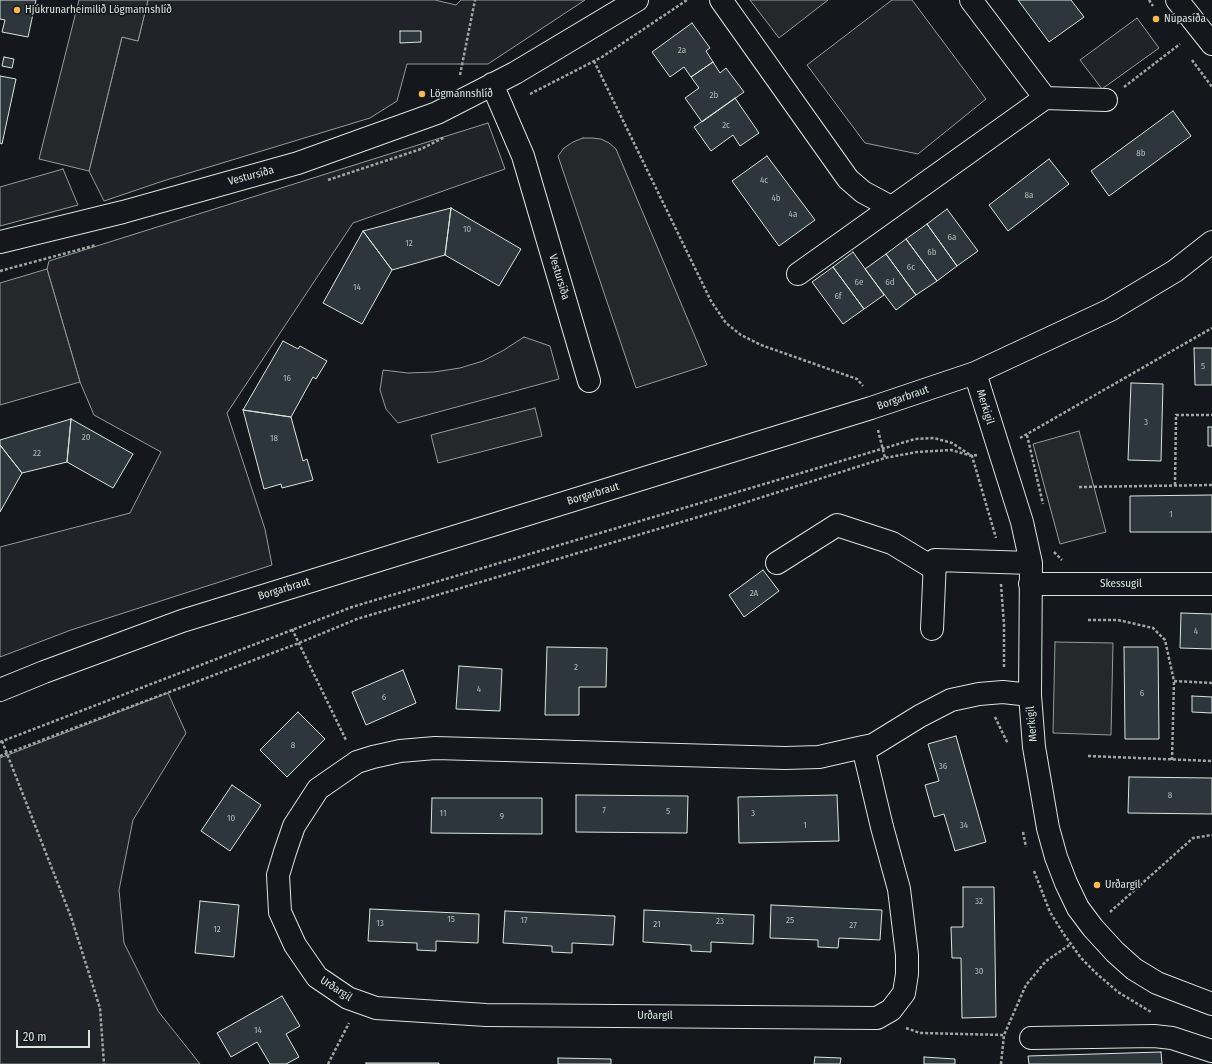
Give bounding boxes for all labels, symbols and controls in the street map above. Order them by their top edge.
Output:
place label: Hjúkrunarheimilið Lögmannshlíð [25,3,172,17]
marker: Hjúkrunarheimilið Lögmannshlíð [12,5,22,15]
place label: Núpasíða [1164,12,1206,26]
marker: Núpasíða [1151,14,1161,24]
house number: 2a [678,45,686,55]
place label: Lögmannshlíð [430,87,493,101]
marker: Lögmannshlíð [417,89,427,99]
house number: 2b [710,90,718,100]
house number: 2c [722,120,730,130]
house number: 8b [1136,148,1146,158]
street label: Vestursíða [227,164,275,188]
house number: 4c [760,175,768,185]
house number: 8a [1025,190,1033,200]
house number: 4b [771,193,781,203]
house number: 4a [789,209,797,219]
house number: 10 [463,224,471,234]
house number: 6a [948,232,956,242]
house number: 12 [405,238,413,248]
house number: 6b [927,247,937,257]
street label: Vestursíða [546,253,572,301]
house number: 6c [907,262,915,272]
house number: 6e [855,277,863,287]
house number: 6d [885,277,895,287]
house number: 14 [353,282,361,292]
house number: 6f [834,291,842,301]
house number: 5 [1201,361,1205,371]
house number: 16 [283,373,291,383]
street label: Borgarbraut [875,383,931,413]
street label: Merkigil [973,388,997,426]
house number: 3 [1144,417,1148,427]
house number: 20 [82,432,90,442]
house number: 18 [270,433,278,443]
house number: 22 [33,448,41,458]
street label: Borgarbraut [565,480,621,508]
house number: 1 [1169,509,1173,519]
street label: Borgarbraut [256,575,312,603]
street label: Skessugil [1100,577,1142,591]
house number: 2A [750,588,758,598]
house number: 4 [1194,626,1198,636]
house number: 2 [574,662,578,672]
house number: 4 [477,684,481,694]
house number: 6 [1140,688,1144,698]
house number: 6 [382,692,386,702]
street label: Merkigil [1024,706,1040,742]
house number: 8 [291,740,295,750]
house number: 36 [939,761,947,771]
house number: 8 [1168,790,1172,800]
house number: 7 [602,805,606,815]
house number: 5 [666,806,670,816]
house number: 11 [440,808,446,818]
house number: 3 [751,808,755,818]
house number: 9 [500,811,504,821]
house number: 10 [227,813,235,823]
house number: 1 [803,820,807,830]
house number: 34 [960,820,968,830]
place label: Urðargil [1105,878,1140,892]
marker: Urðargil [1092,880,1102,890]
house number: 32 [975,896,983,906]
house number: 15 [447,914,455,924]
house number: 17 [520,915,528,925]
house number: 25 [786,915,794,925]
house number: 23 [716,916,724,926]
house number: 13 [376,918,384,928]
house number: 21 [653,919,661,929]
house number: 27 [849,920,857,930]
house number: 12 [213,924,221,934]
house number: 30 [975,966,983,976]
street label: Urðargil [318,974,354,1004]
street label: Urðargil [637,1009,673,1023]
scale bar [18,1022,92,1048]
house number: 14 [254,1025,262,1035]
text: 20 m [23,1030,47,1044]

